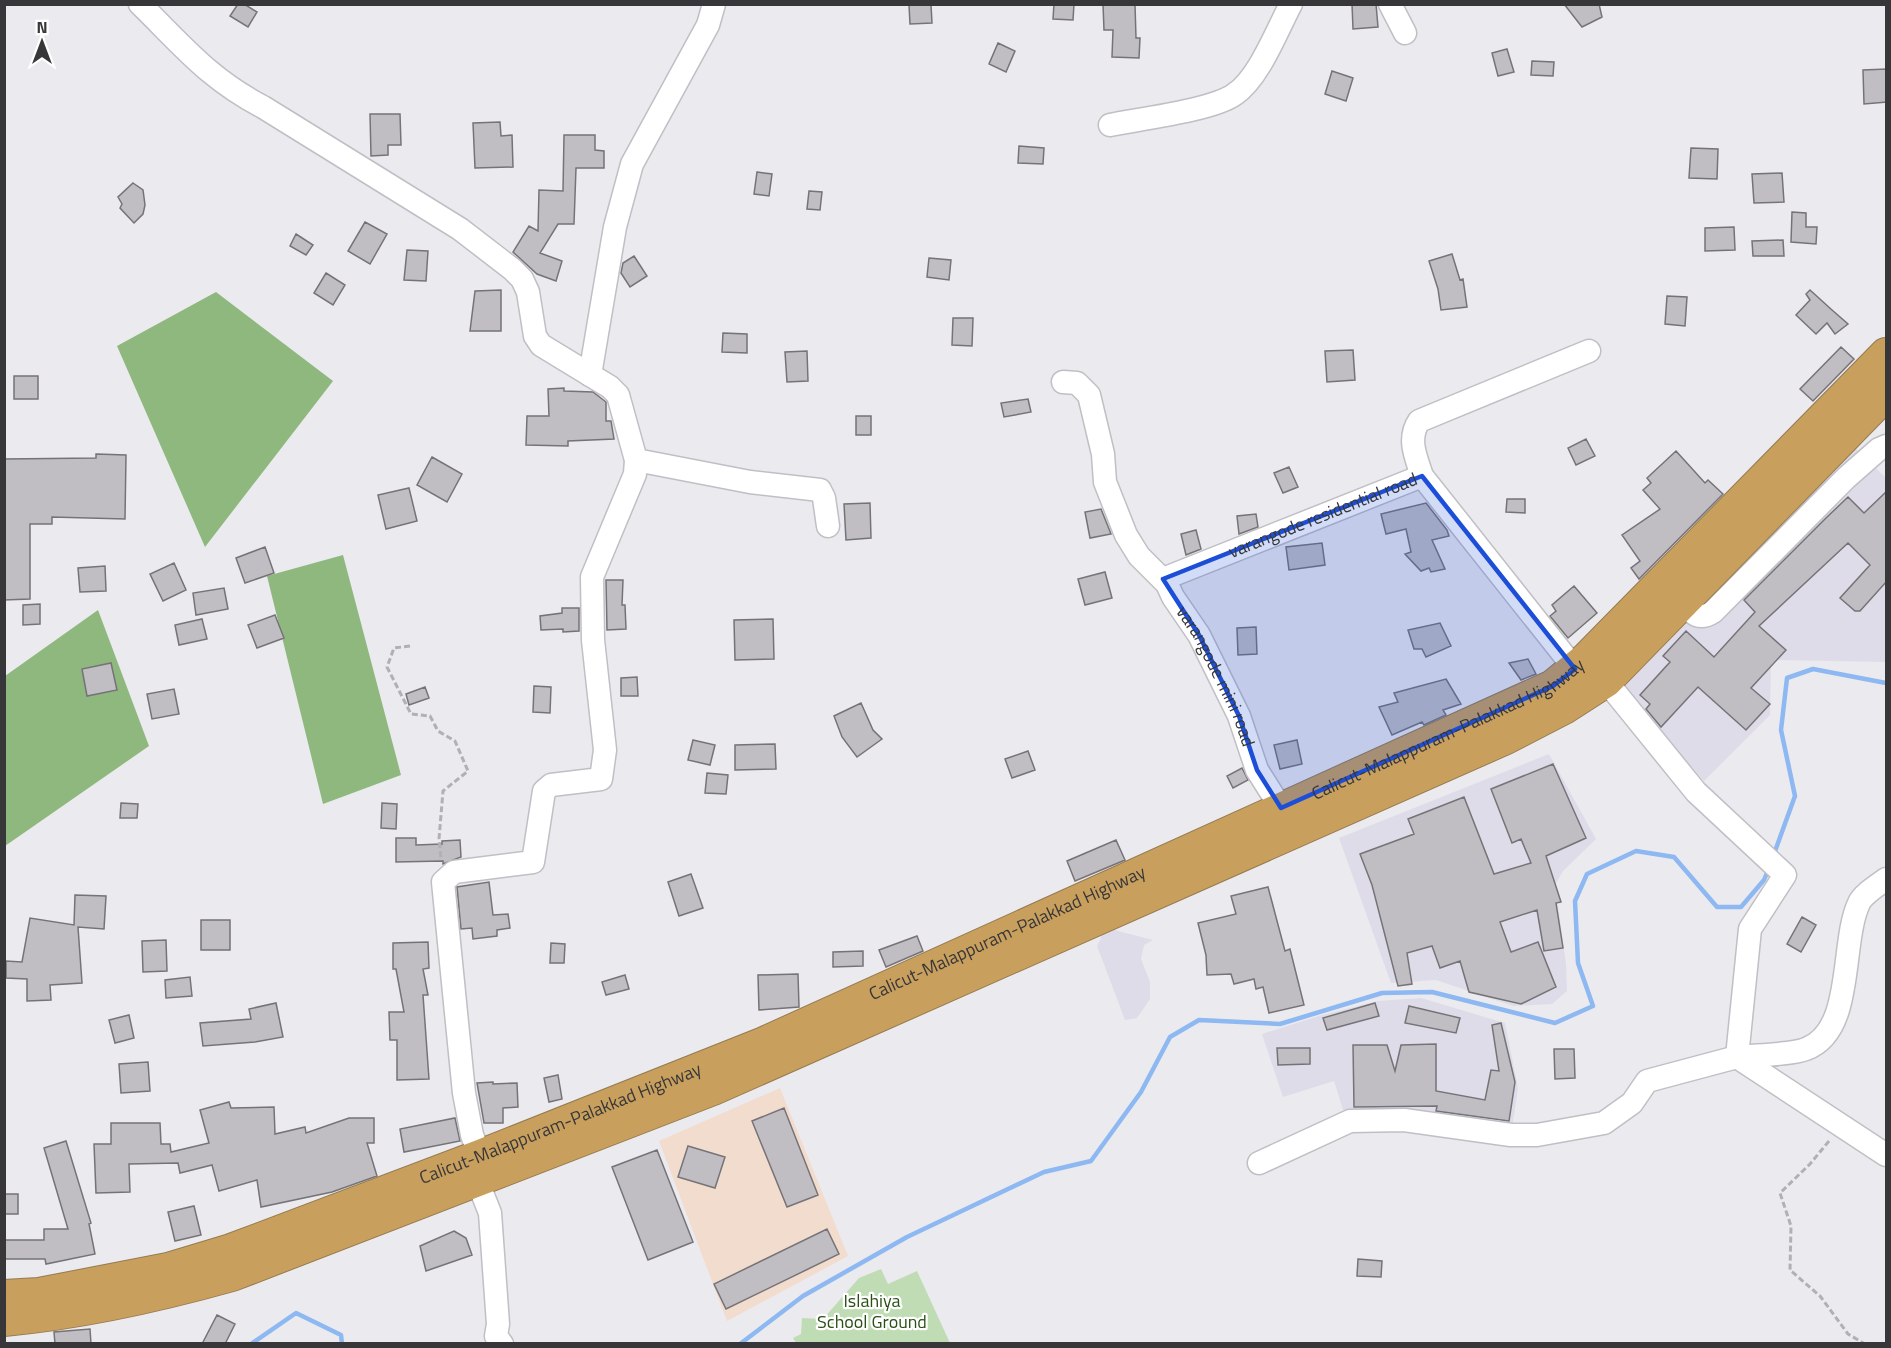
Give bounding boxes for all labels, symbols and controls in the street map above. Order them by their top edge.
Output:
north arrow [12,12,72,72]
text: N [36,15,48,39]
street label: varangode residential road [1224,465,1421,565]
street label: varangode mini road [1170,600,1262,750]
street label: Calicut-Malappuram-Palakkad Highway [1307,651,1590,807]
street label: Calicut-Malappuram-Palakkad Highway [864,858,1150,1007]
street label: Calicut-Malappuram-Palakkad Highway [415,1055,705,1191]
park label: Islahiya School Ground [817,1287,927,1335]

